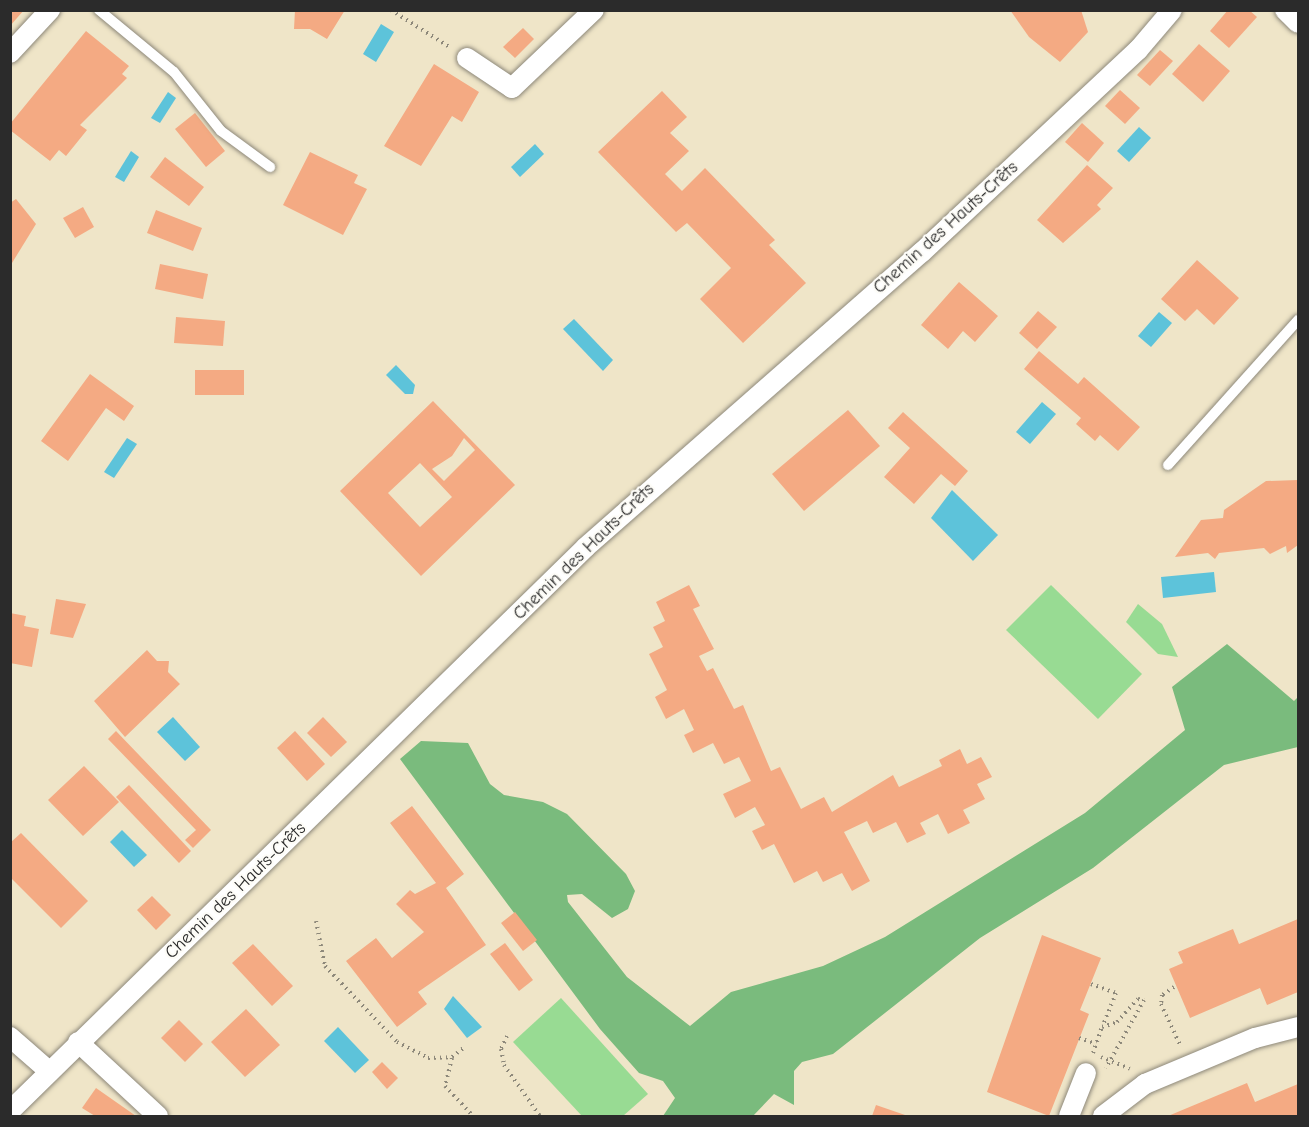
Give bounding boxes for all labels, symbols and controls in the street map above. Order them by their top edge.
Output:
street label: Chemin des Hauts-Crêts [869,157,1023,299]
street label: Chemin des Hauts-Crêts [509,479,659,625]
street label: Chemin des Hauts-Crêts [161,818,311,964]

